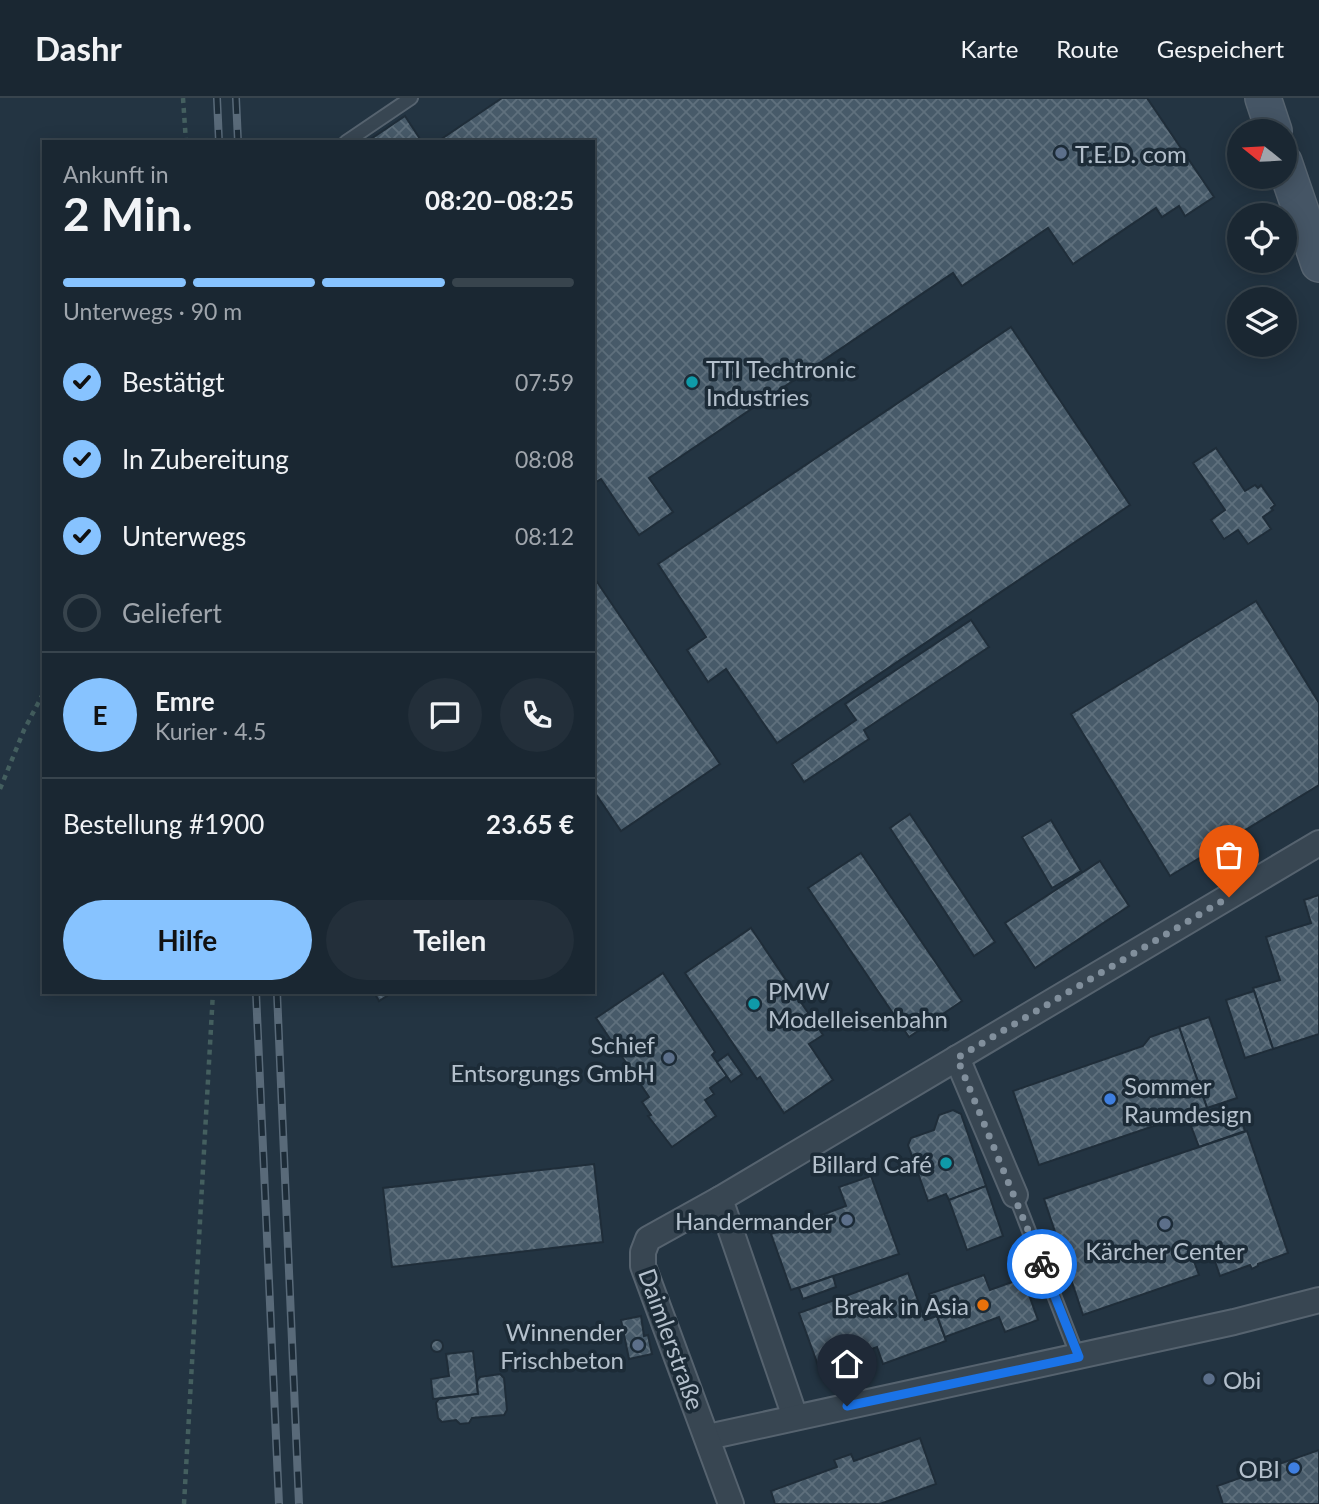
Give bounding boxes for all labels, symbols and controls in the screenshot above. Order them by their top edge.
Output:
text: Dashr [35,28,122,68]
text: Karte [961,34,1018,63]
text: Route [1056,34,1119,63]
text: Gespeichert [1157,34,1284,63]
north arrow [1227,119,1297,189]
map controls [1227,119,1297,357]
place label: T.E.D. com [1075,139,1187,168]
marker: T.E.D. com [1053,145,1069,161]
text: Ankunft in [63,160,169,188]
text: 08:20–08:25 [425,184,574,216]
text: 2 Min. [63,186,193,241]
button: locate [1227,203,1297,273]
button: layers [1227,287,1297,357]
text: Unterwegs · 90 m [63,297,242,325]
place label: TTI Techtronic Industries [706,354,856,411]
icon: check [63,363,101,401]
text: Bestätigt [122,366,225,398]
text: 07:59 [515,368,574,396]
marker: TTI Techtronic Industries [684,374,700,390]
icon: check [63,440,101,478]
text: In Zubereitung [122,443,289,475]
text: 08:08 [515,445,574,473]
icon: check [63,517,101,555]
text: Unterwegs [122,520,246,552]
text: 08:12 [515,522,574,550]
text: Geliefert [122,597,222,629]
button: chat [408,678,482,752]
button: phone [500,678,574,752]
text: Emre [155,685,215,717]
text: E [93,699,107,731]
text: Kurier · 4.5 [155,717,266,745]
text: Bestellung #1900 [63,808,264,840]
text: 23.65 € [486,808,574,840]
pin [1199,825,1259,897]
icon: bag [1210,836,1248,874]
button: Hilfe [63,900,312,980]
button: Teilen [326,900,574,980]
place label: PMW Modelleisenbahn [768,976,948,1033]
marker: PMW Modelleisenbahn [746,996,762,1012]
place label: Schief Entsorgungs GmbH [450,1030,656,1087]
marker: Schief Entsorgungs GmbH [661,1050,677,1066]
place label: Sommer Raumdesign [1124,1071,1252,1128]
marker: Sommer Raumdesign [1102,1091,1118,1107]
place label: Billard Café [811,1149,932,1178]
marker: Billard Café [938,1155,954,1171]
place label: Handermander [675,1206,833,1235]
marker: Handermander [839,1212,855,1228]
marker: Kärcher Center [1157,1216,1173,1232]
courier [1007,1229,1077,1299]
place label: Kärcher Center [1085,1236,1245,1265]
icon: bike [1023,1245,1061,1283]
street label: Daimlerstraße [633,1264,711,1414]
place label: Break in Asia [834,1291,969,1320]
marker: Break in Asia [975,1297,991,1313]
place label: Winnender Frischbeton [500,1317,624,1374]
pin [817,1334,877,1406]
marker: Winnender Frischbeton [630,1337,646,1353]
icon: home [828,1345,866,1383]
place label: Obi [1223,1365,1261,1394]
marker: Obi [1201,1371,1217,1387]
place label: OBI [1239,1454,1280,1483]
marker: OBI [1286,1460,1302,1476]

